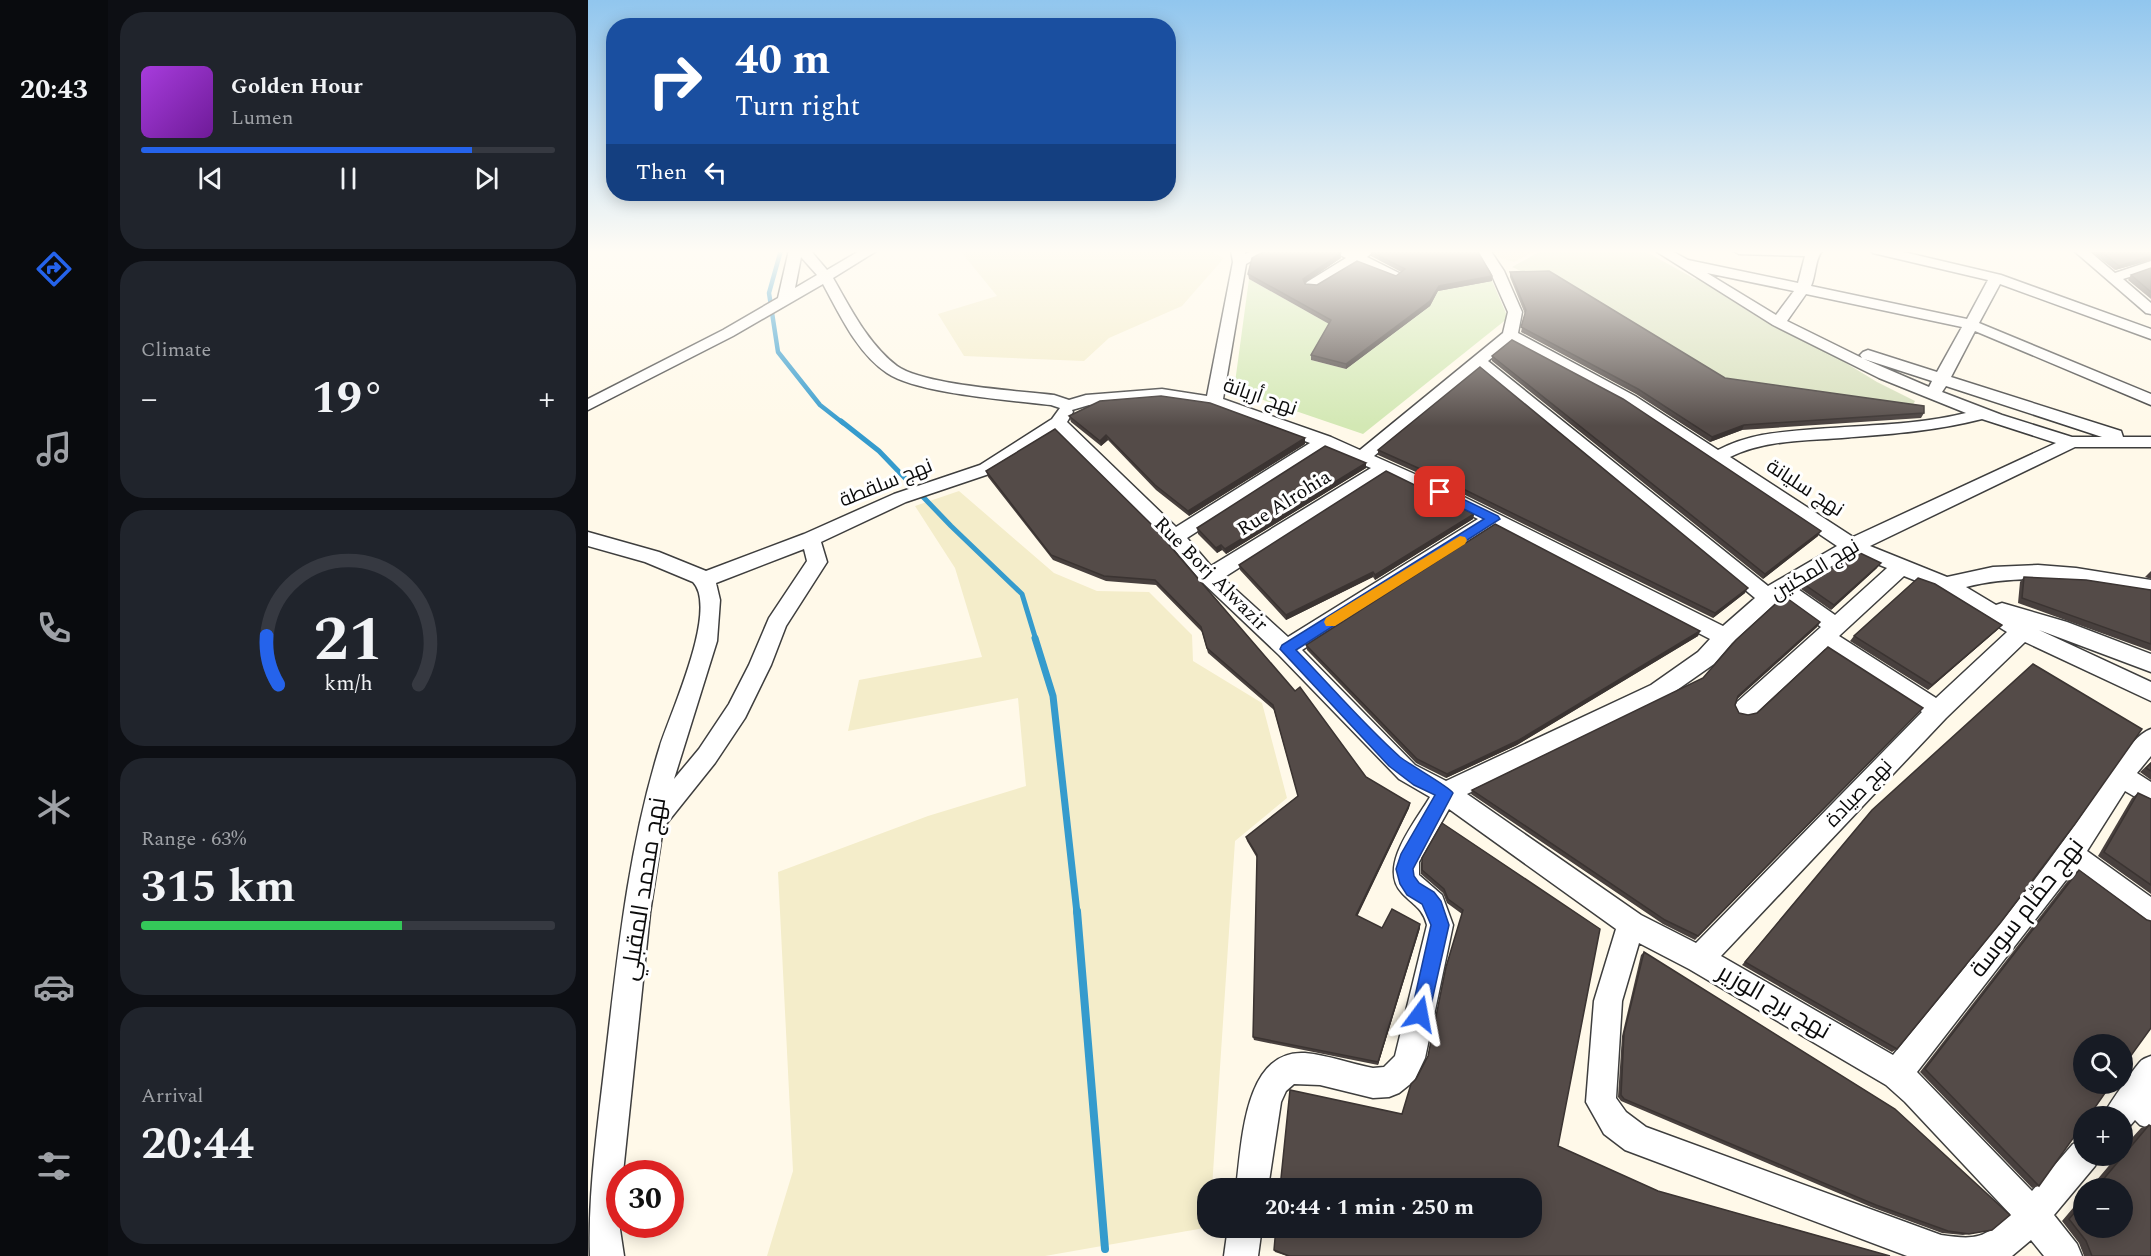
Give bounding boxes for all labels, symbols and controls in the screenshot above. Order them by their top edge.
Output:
text: 40 m [735,29,830,92]
icon: right [636,42,714,120]
text: 20:43 [20,69,88,111]
text: Golden Hour [231,70,363,103]
text: Turn right [735,86,860,128]
text: Lumen [231,103,293,133]
text: Then [636,156,687,189]
icon: left [699,156,732,189]
icon: previous [194,162,227,195]
icon: pause [332,162,365,195]
icon: next [470,162,503,195]
icon: directions [33,248,75,290]
text: Climate [141,335,211,365]
text: 19° [312,364,385,433]
street label: نهج أريانة [1219,370,1301,424]
text: − [141,374,158,424]
text: + [539,374,555,424]
icon: music [33,428,75,470]
street label: نهج سلقطة [835,451,937,515]
street label: نهج سليانة [1760,452,1850,524]
street label: Rue Alrohia [1231,462,1337,544]
pin [1414,466,1465,517]
icon: arrive [1423,475,1456,508]
street label: Rue Borj Alwazir [1147,510,1275,638]
street label: نهج المكنين [1765,532,1865,608]
text: 21 [313,593,383,688]
icon: phone [33,607,75,649]
text: km/h [324,667,372,700]
street label: نهج صيادة [1818,752,1900,834]
icon: climate [33,786,75,828]
street label: نهج محمد المقبلي [612,795,676,983]
text: Range · 63% [141,824,246,854]
street label: نهج حمّام سوسة [1961,831,2093,985]
text: 315 km [141,853,296,922]
street label: نهج برج الوزير [1709,954,1837,1049]
icon: car [33,966,75,1008]
position arrow [1388,982,1452,1046]
map controls [2073,1034,2133,1238]
button: search [2073,1034,2133,1094]
text: Arrival [141,1081,203,1111]
button: + [2073,1106,2133,1166]
text: 20:44 [141,1110,254,1179]
icon: filters [33,1145,75,1187]
speed limit sign: 30 [606,1160,684,1238]
button: − [2073,1178,2133,1238]
text: 20:44 · 1 min · 250 m [1265,1191,1474,1224]

